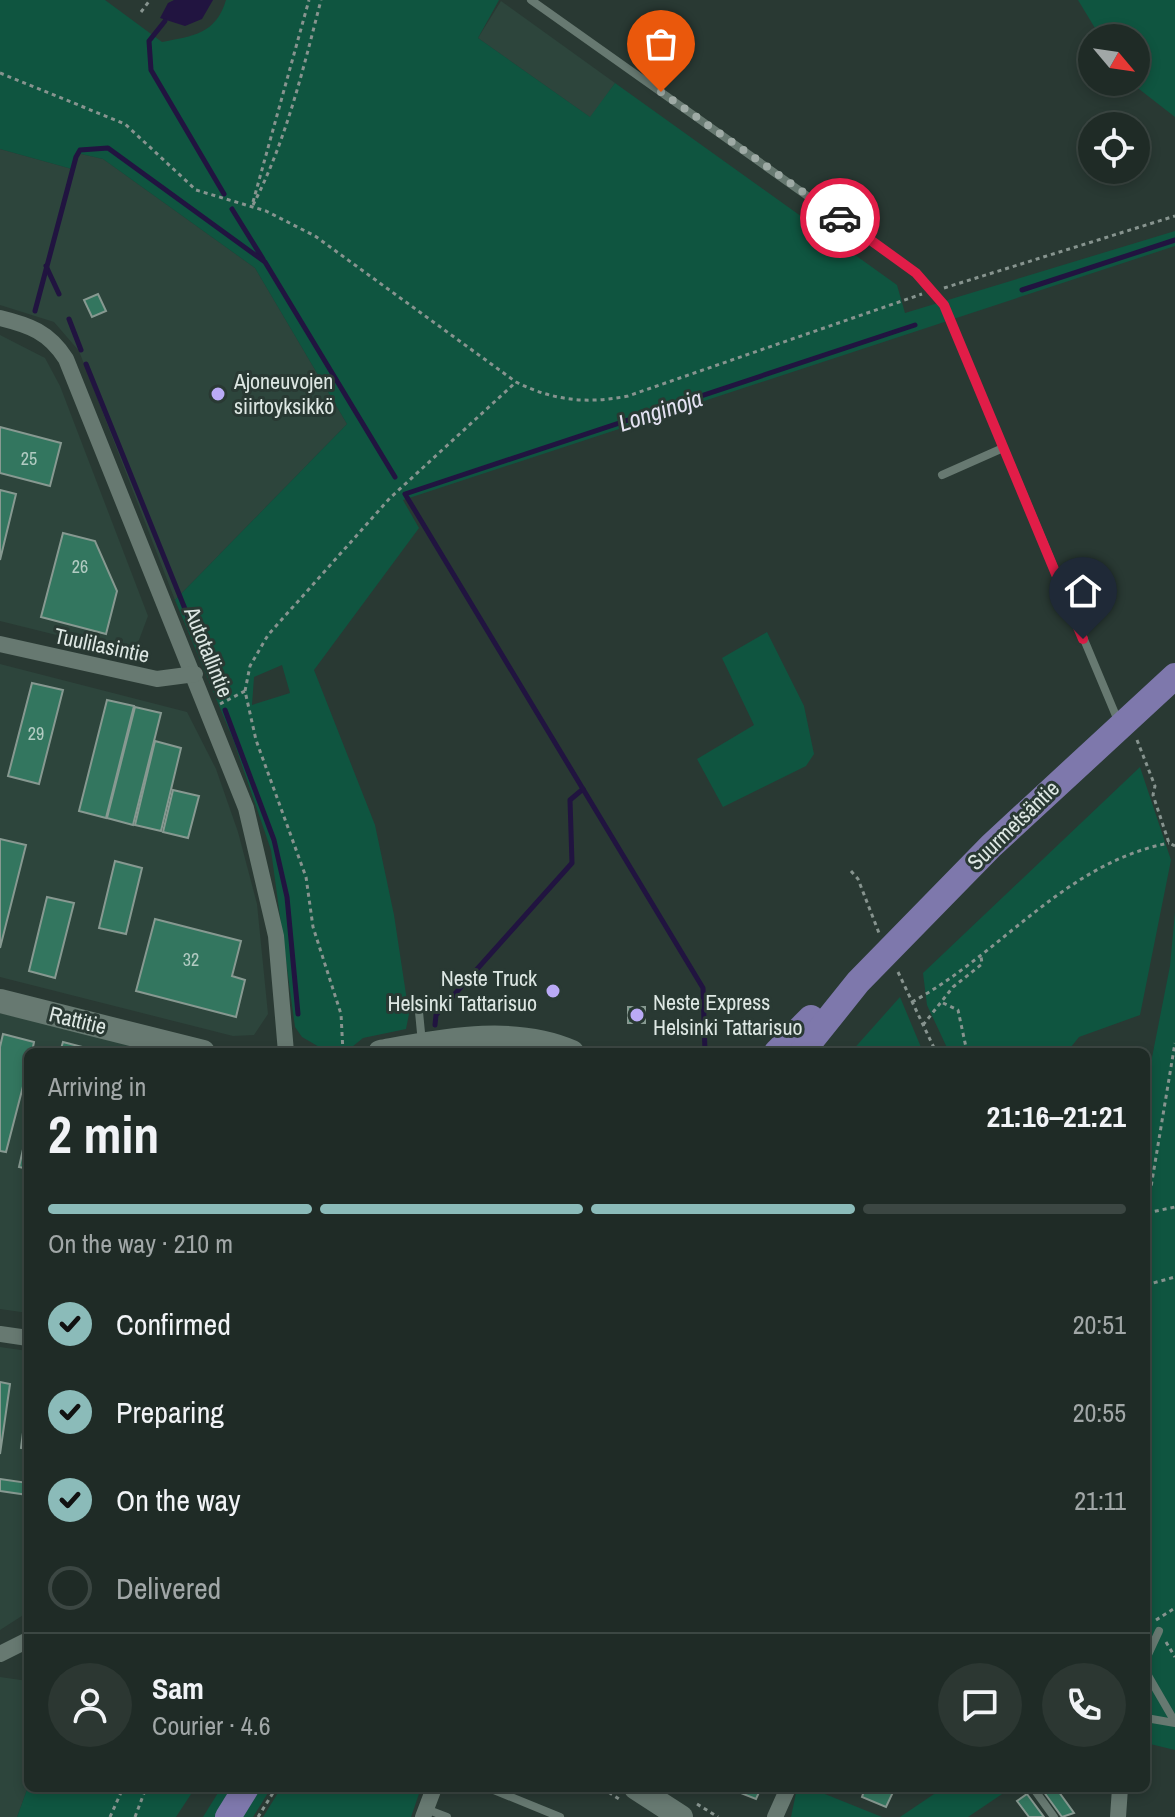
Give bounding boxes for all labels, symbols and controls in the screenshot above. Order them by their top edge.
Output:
pin [627,10,695,92]
icon: bag [639,22,683,66]
north arrow [1078,24,1150,96]
map controls [1078,24,1150,184]
button: locate [1078,112,1150,184]
courier [800,178,880,258]
icon: car [818,196,862,240]
place label: Ajoneuvojen siirtoyksikkö [233,366,334,421]
water label: Longinoja [614,381,706,439]
marker: Ajoneuvojen siirtoyksikkö [209,385,227,403]
house number: 25 [21,446,37,471]
house number: 26 [72,554,88,579]
pin [1049,557,1117,639]
icon: home [1061,569,1105,613]
street label: Autotallintie [177,601,241,702]
street label: Tuulilasintie [52,620,152,670]
house number: 29 [28,721,44,746]
street label: Suurmetsäntie [960,773,1066,877]
house number: 32 [183,947,199,972]
place label: Neste Truck Helsinki Tattarisuo [388,963,538,1018]
marker: Neste Truck Helsinki Tattarisuo [544,982,562,1000]
place label: Neste Express Helsinki Tattarisuo [653,987,802,1042]
street label: Rattitie [46,998,110,1042]
marker: Neste Express Helsinki Tattarisuo [628,1006,646,1024]
text: Arriving in [48,1069,146,1104]
text: 21:16–21:21 [987,1096,1126,1136]
text: 2 min [48,1099,159,1169]
text: On the way · 210 m [48,1226,233,1261]
icon: check [48,1302,92,1346]
text: Confirmed [116,1304,231,1344]
text: 20:51 [1073,1307,1126,1342]
icon: check [48,1390,92,1434]
text: Preparing [116,1392,224,1432]
text: 20:55 [1073,1395,1126,1430]
icon: check [48,1478,92,1522]
text: On the way [116,1480,240,1520]
text: 21:11 [1074,1483,1126,1518]
text: Delivered [116,1568,221,1608]
button: person [48,1663,132,1747]
button: chat [938,1663,1022,1747]
button: phone [1042,1663,1126,1747]
text: Sam [152,1668,204,1708]
text: Courier · 4.6 [152,1708,271,1743]

